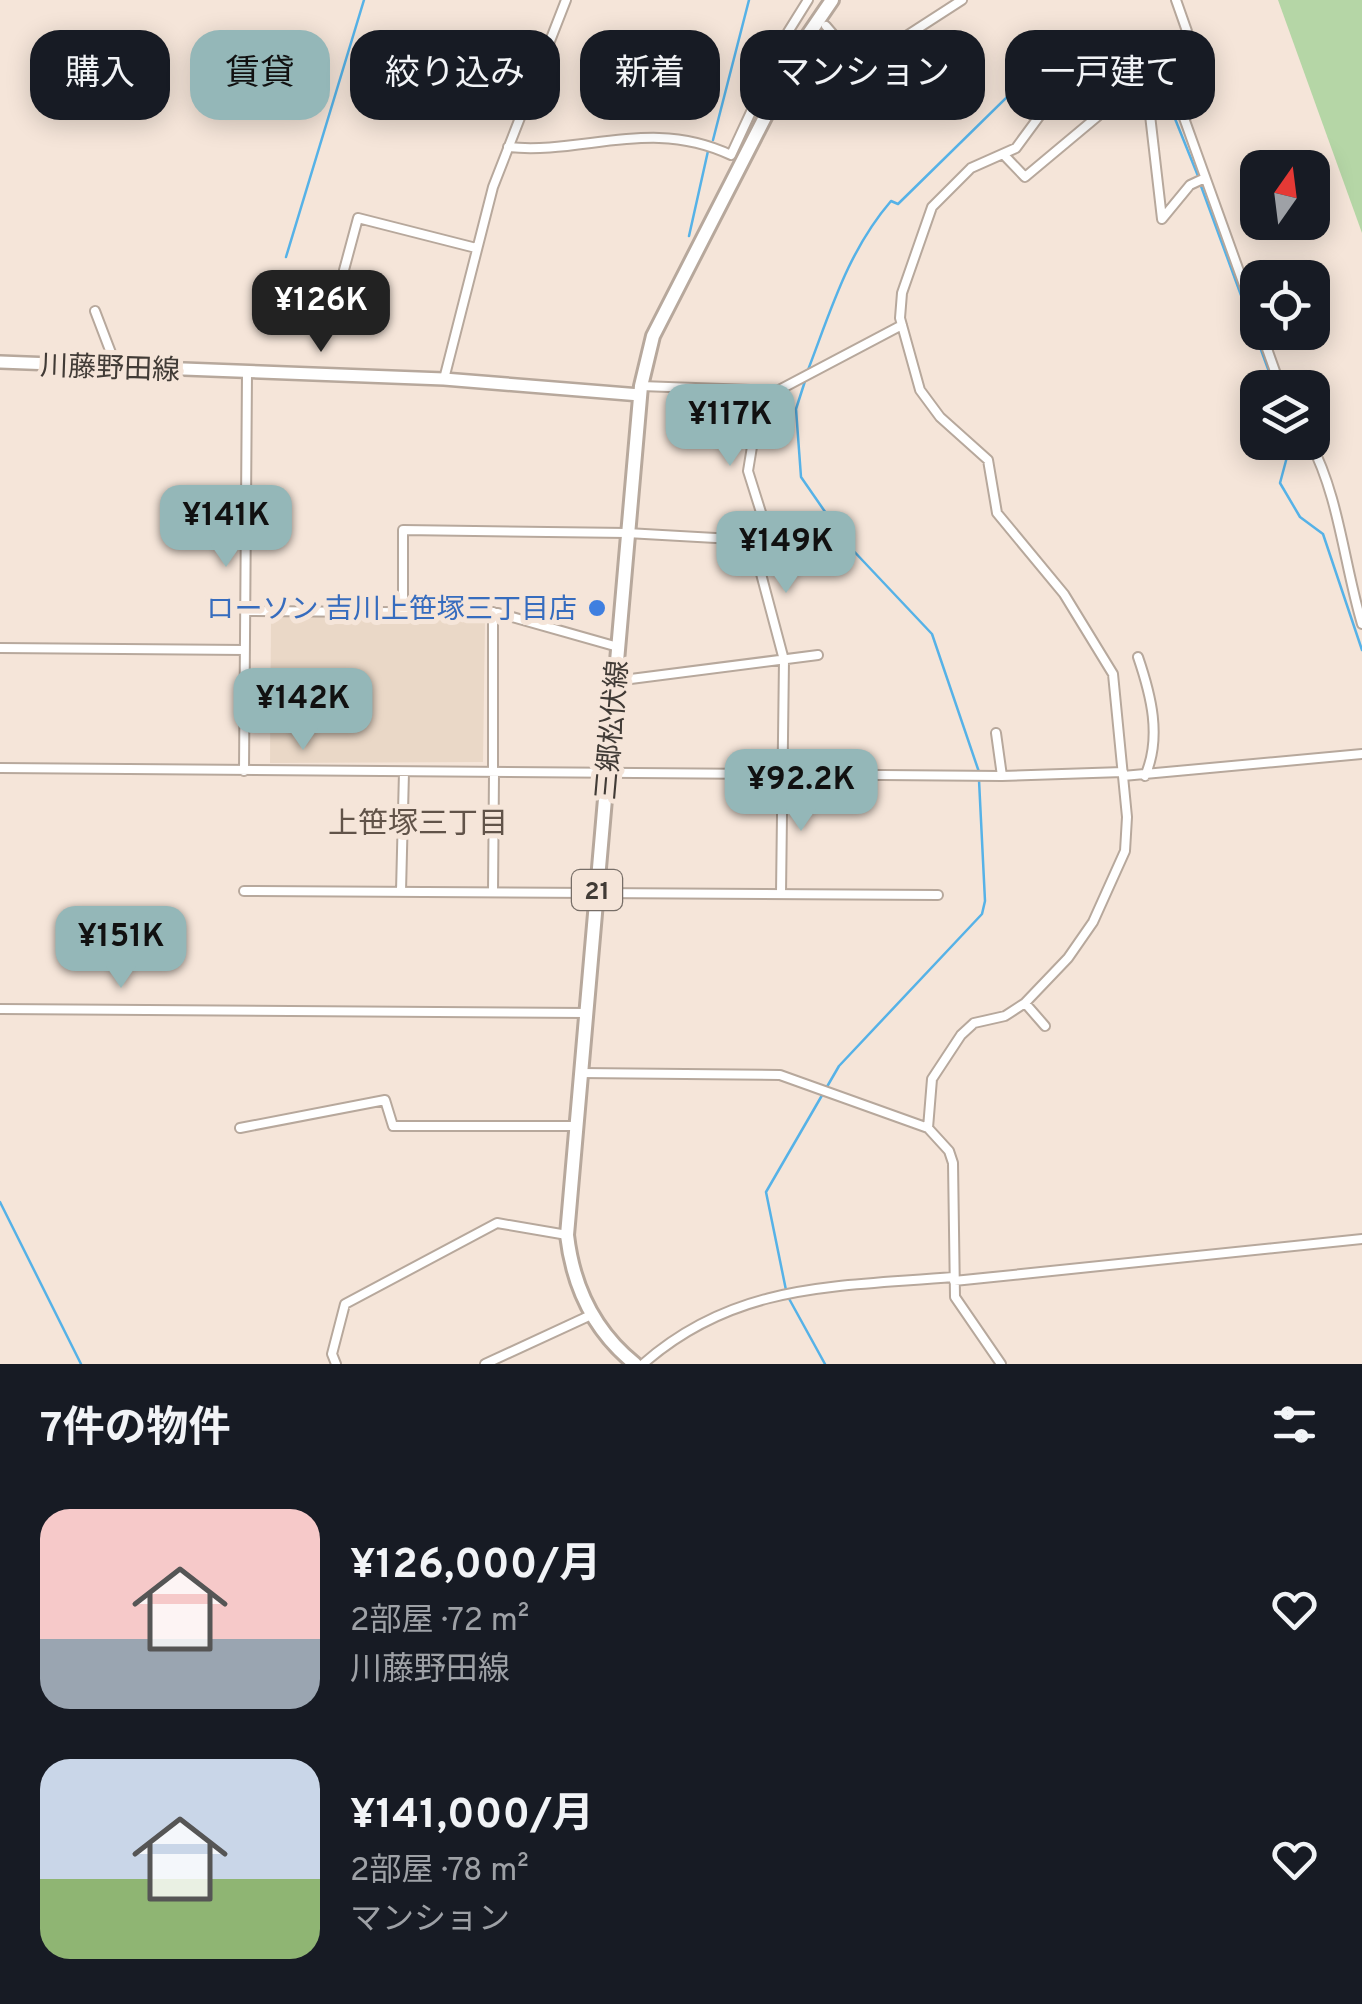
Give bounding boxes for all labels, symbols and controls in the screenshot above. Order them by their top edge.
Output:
chip: 購入 [30,30,170,120]
chip: 賃貸 [190,30,330,120]
chip: 絞り込み [350,30,560,120]
chip: 新着 [580,30,720,120]
chip: マンション [740,30,985,120]
chip: 一戸建て [1005,30,1215,120]
north arrow [1240,150,1330,240]
map controls [1240,150,1330,460]
button: locate [1240,260,1330,350]
pin: ¥126K [251,270,391,355]
text: ¥126K [274,282,368,322]
street label: 川藤野田線 [39,350,180,390]
button: layers [1240,370,1330,460]
pin: ¥117K [660,384,800,469]
text: ¥117K [688,396,772,436]
pin: ¥141K [156,485,296,570]
text: ¥141K [182,497,270,537]
pin: ¥149K [716,511,856,596]
text: ¥149K [738,523,834,563]
place label: ローソン 吉川上笹塚三丁目店 [206,593,577,629]
marker: ローソン 吉川上笹塚三丁目店 [586,597,608,619]
street label: 三郷松伏線 [590,659,638,802]
pin: ¥142K [233,668,373,753]
text: ¥142K [255,680,351,720]
pin: ¥92.2K [720,749,882,834]
text: ¥92.2K [747,761,855,801]
district label: 上笹塚三丁目 [328,807,508,844]
road number: 21 [572,870,622,910]
pin: ¥151K [51,906,191,991]
text: ¥151K [77,918,165,958]
icon: filters [1267,1397,1322,1452]
text: 7件の物件 [40,1404,231,1457]
text: ¥126,000/月 [350,1540,601,1593]
icon: home [120,1549,240,1669]
icon: heart [1267,1582,1322,1637]
text: 2部屋 · 72 m² [350,1602,529,1642]
text: 川藤野田線 [350,1651,510,1691]
text: ¥141,000/月 [350,1790,594,1843]
icon: home [120,1799,240,1919]
icon: heart [1267,1832,1322,1887]
text: 2部屋 · 78 m² [350,1852,529,1892]
text: マンション [350,1901,510,1941]

